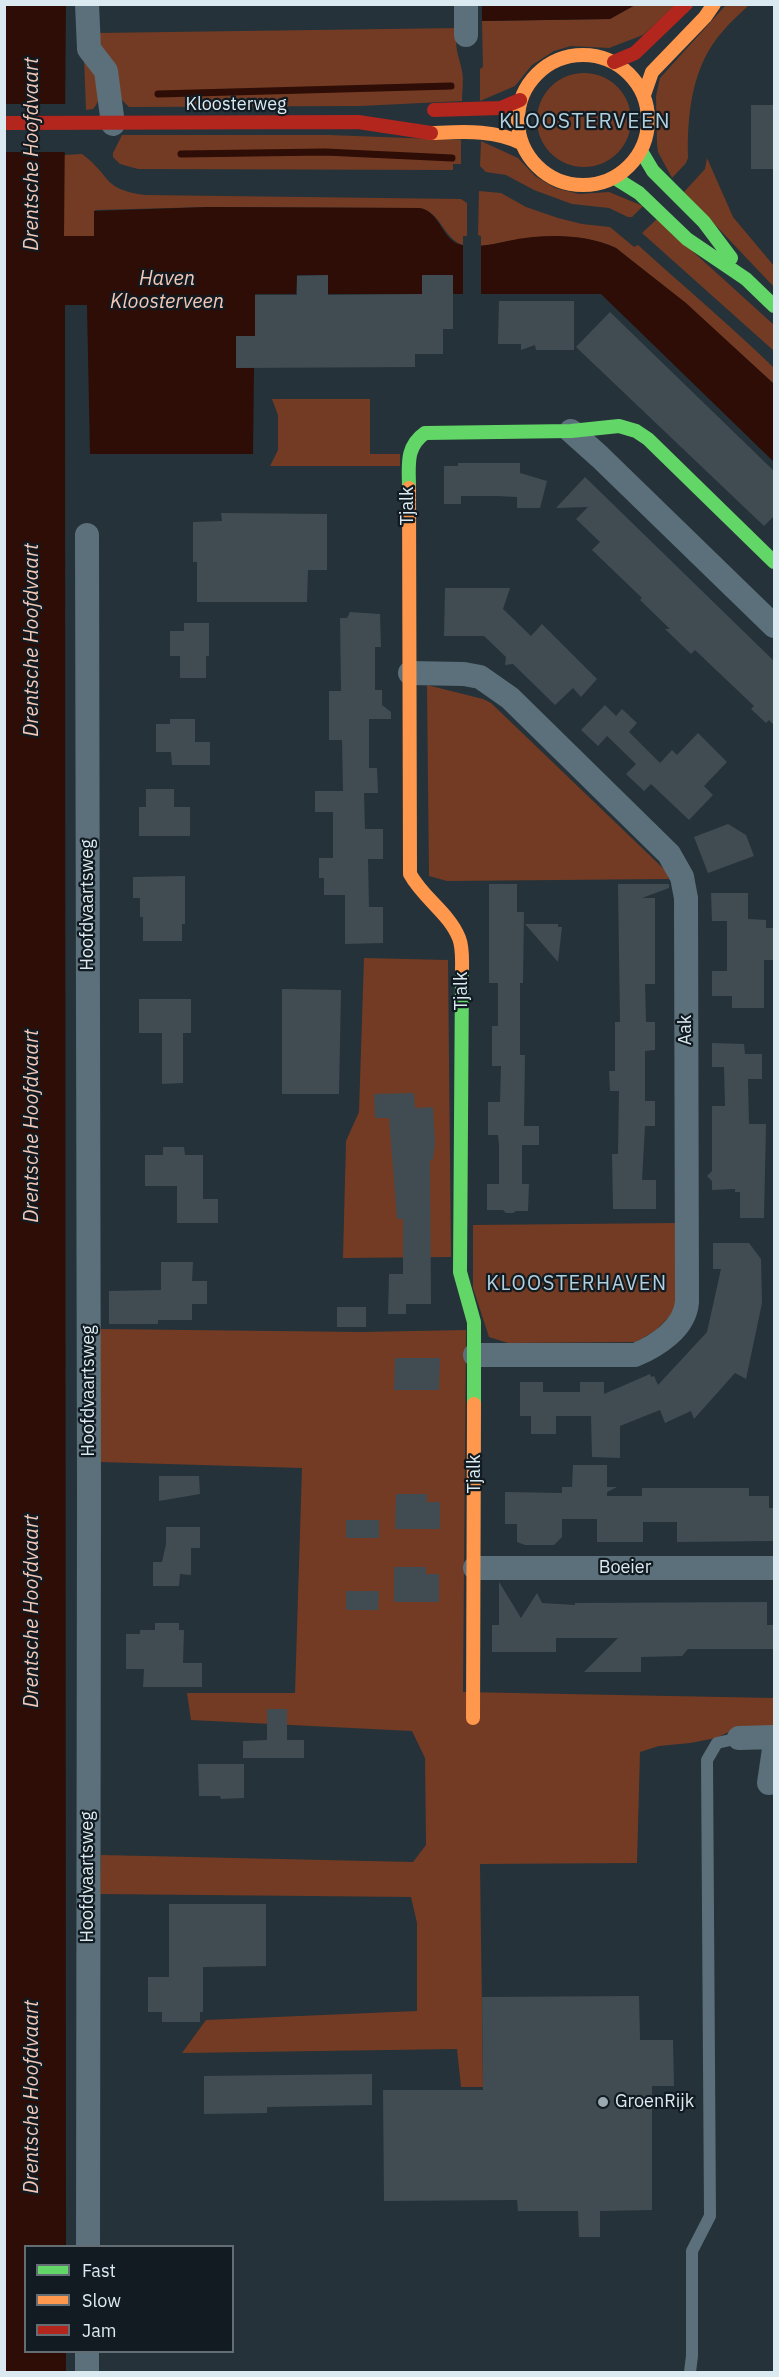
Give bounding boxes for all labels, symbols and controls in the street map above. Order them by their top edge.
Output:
water label: Drentsche Hoofdvaart [20,57,44,251]
street label: Kloosterweg [185,94,287,116]
district label: KLOOSTERVEEN [499,109,671,135]
water label: Haven Kloosterveen [110,267,224,314]
street label: Tjalk [397,487,419,525]
water label: Drentsche Hoofdvaart [20,543,44,737]
street label: Hoofdvaartsweg [77,839,99,971]
street label: Tjalk [451,972,473,1010]
street label: Aak [675,1015,697,1045]
water label: Drentsche Hoofdvaart [20,1029,44,1223]
district label: KLOOSTERHAVEN [486,1272,668,1296]
street label: Hoofdvaartsweg [78,1325,100,1457]
street label: Tjalk [464,1455,486,1493]
water label: Drentsche Hoofdvaart [20,1514,44,1708]
street label: Boeier [599,1557,651,1579]
street label: Hoofdvaartsweg [77,1811,99,1943]
water label: Drentsche Hoofdvaart [20,2000,44,2194]
place label: GroenRijk [615,2091,694,2113]
marker: GroenRijk [596,2095,610,2109]
legend [24,2245,234,2353]
text: Fast [82,2259,116,2282]
text: Slow [82,2289,121,2312]
text: Jam [82,2319,117,2342]

